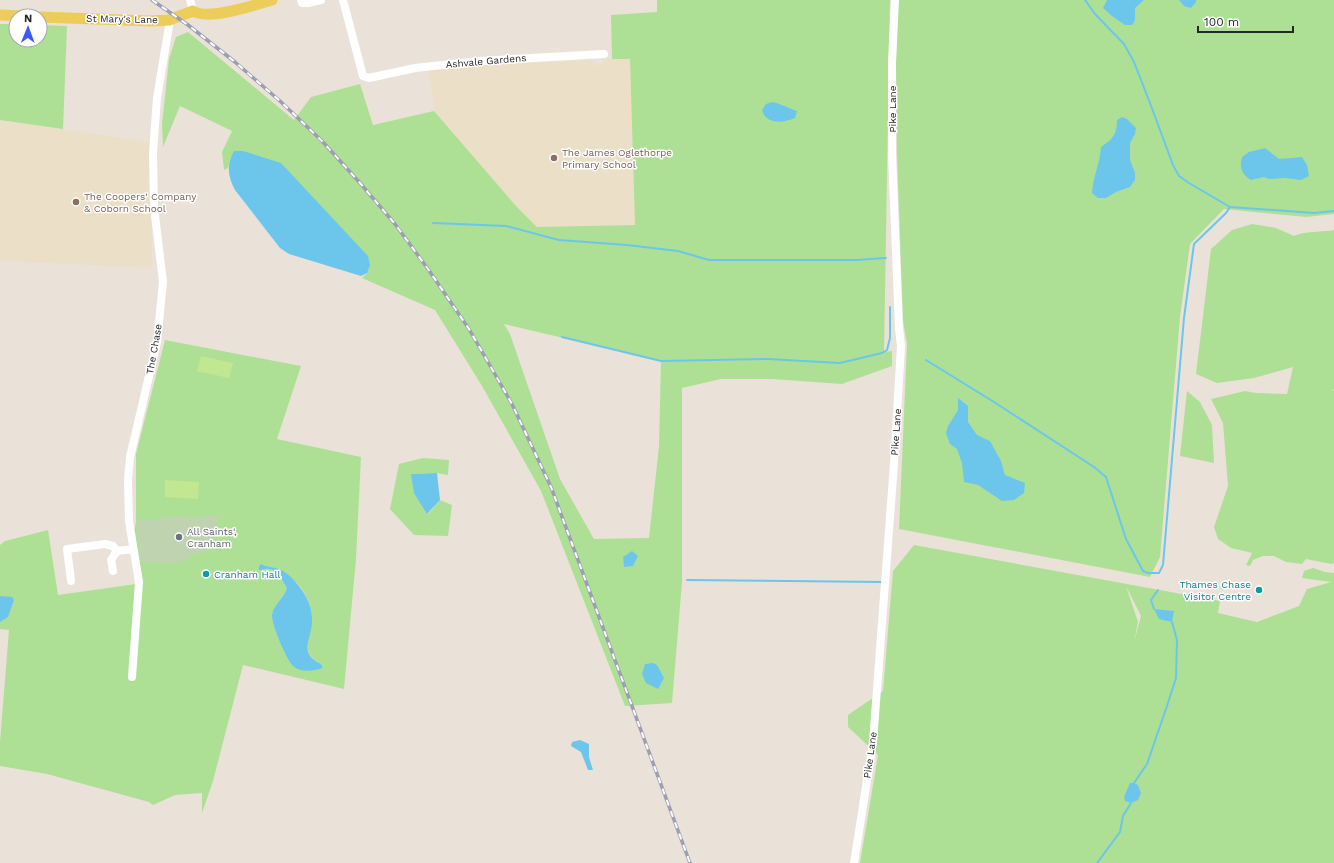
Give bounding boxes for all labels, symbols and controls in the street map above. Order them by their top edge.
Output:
north arrow [8,8,48,48]
scale bar [1198,8,1293,34]
text: N [24,12,32,25]
street label: St Mary's Lane [86,13,158,25]
text: 100 m [1204,15,1239,29]
street label: Ashvale Gardens [445,52,527,70]
street label: Pike Lane [887,85,898,133]
place label: The James Oglethorpe Primary School [562,147,672,170]
marker: The James Oglethorpe Primary School [549,153,559,163]
place label: The Coopers' Company & Coborn School [84,191,197,214]
marker: The Coopers' Company & Coborn School [71,197,81,207]
street label: The Chase [144,323,164,375]
street label: Pike Lane [889,408,903,456]
place label: All Saints', Cranham [187,526,237,549]
marker: All Saints', Cranham [174,532,184,542]
marker: Cranham Hall [201,569,211,579]
place label: Cranham Hall [214,569,281,580]
place label: Thames Chase Visitor Centre [1180,579,1251,602]
marker: Thames Chase Visitor Centre [1254,585,1264,595]
street label: Pike Lane [861,731,879,779]

